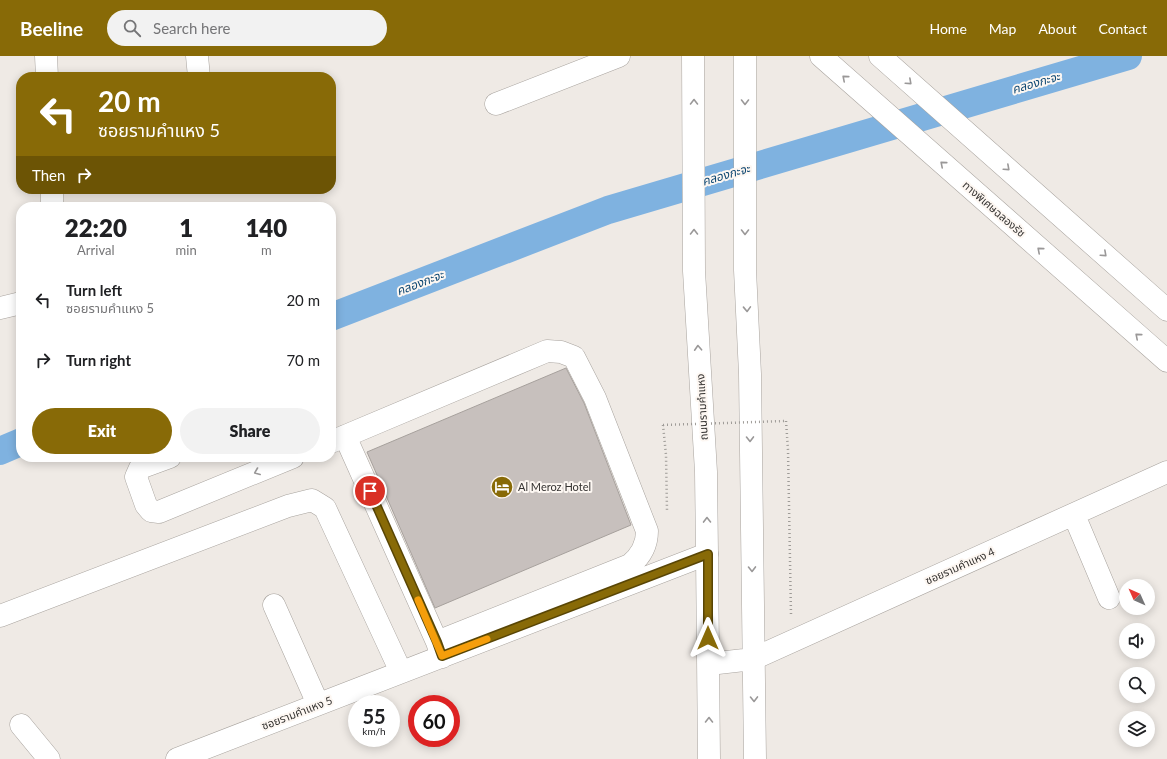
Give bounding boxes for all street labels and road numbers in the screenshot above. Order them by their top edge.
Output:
street label: ทางพิเศษฉลองรัช [960,178,1028,239]
street label: ถนนรามคำแหง [693,373,710,441]
street label: ซอยรามคำแหง 4 [923,544,997,587]
street label: ซอยรามคำแหง 5 [260,693,334,732]

